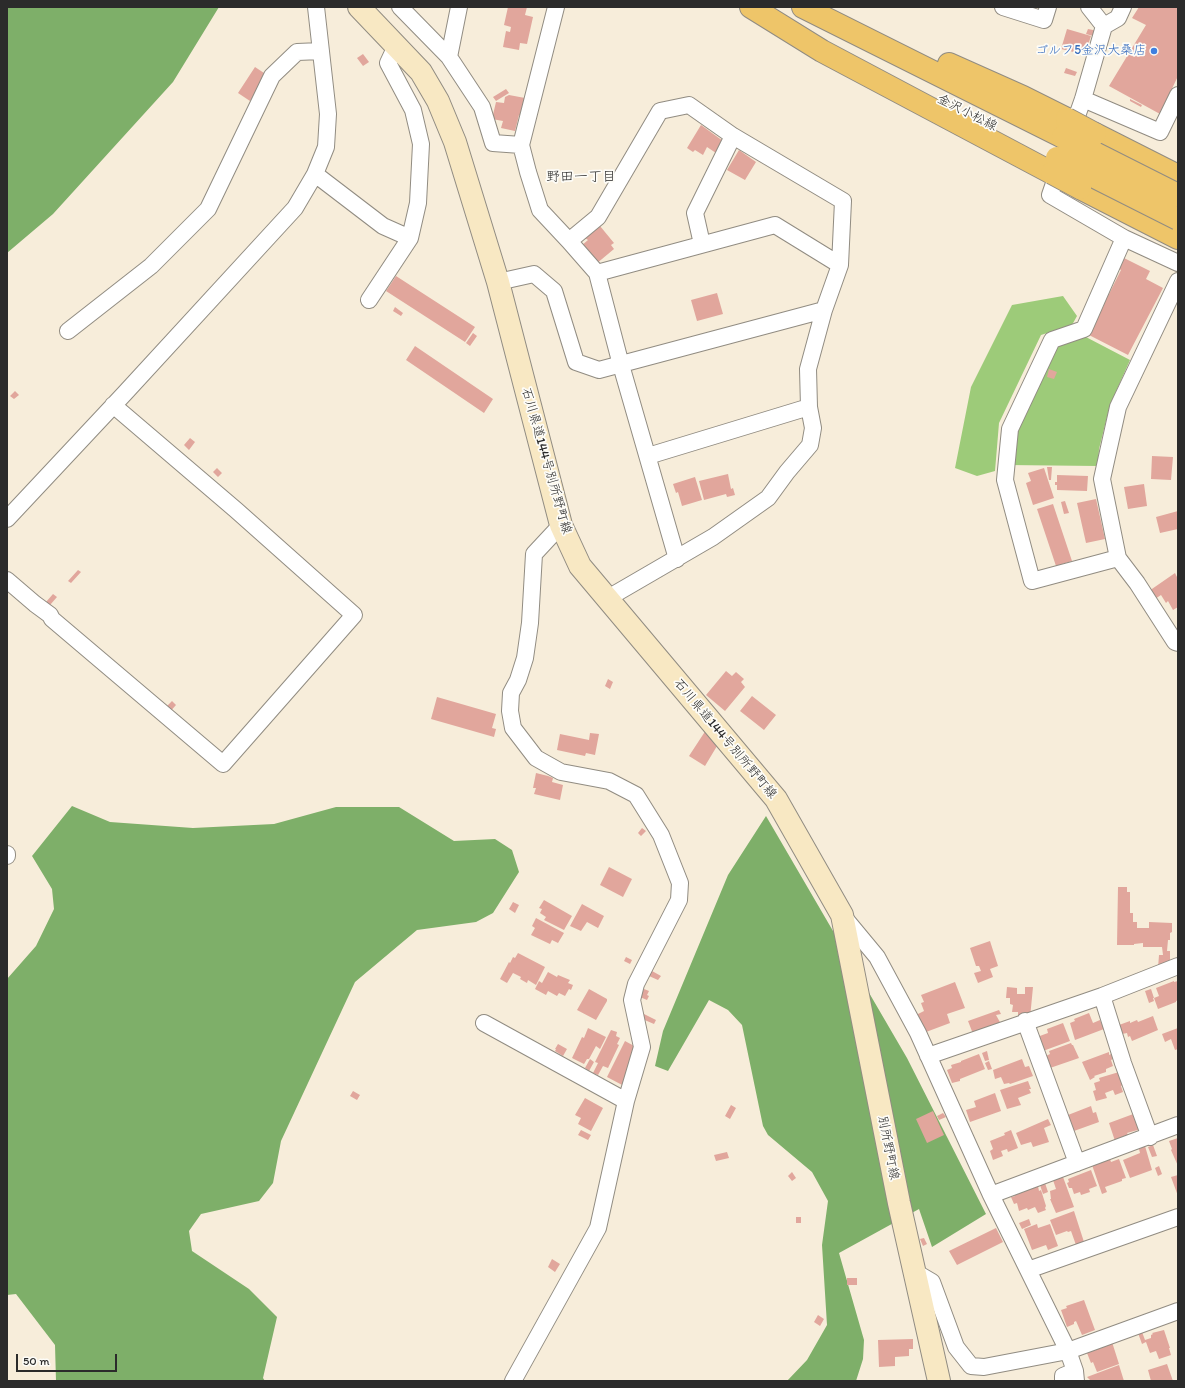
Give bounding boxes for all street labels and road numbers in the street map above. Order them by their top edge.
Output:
street label: 金沢小松線 [935,91,999,135]
street label: 石川県道144号別所野町線 [518,386,574,536]
street label: 石川県道144号別所野町線 [670,676,780,802]
street label: 別所野町線 [874,1115,902,1181]

